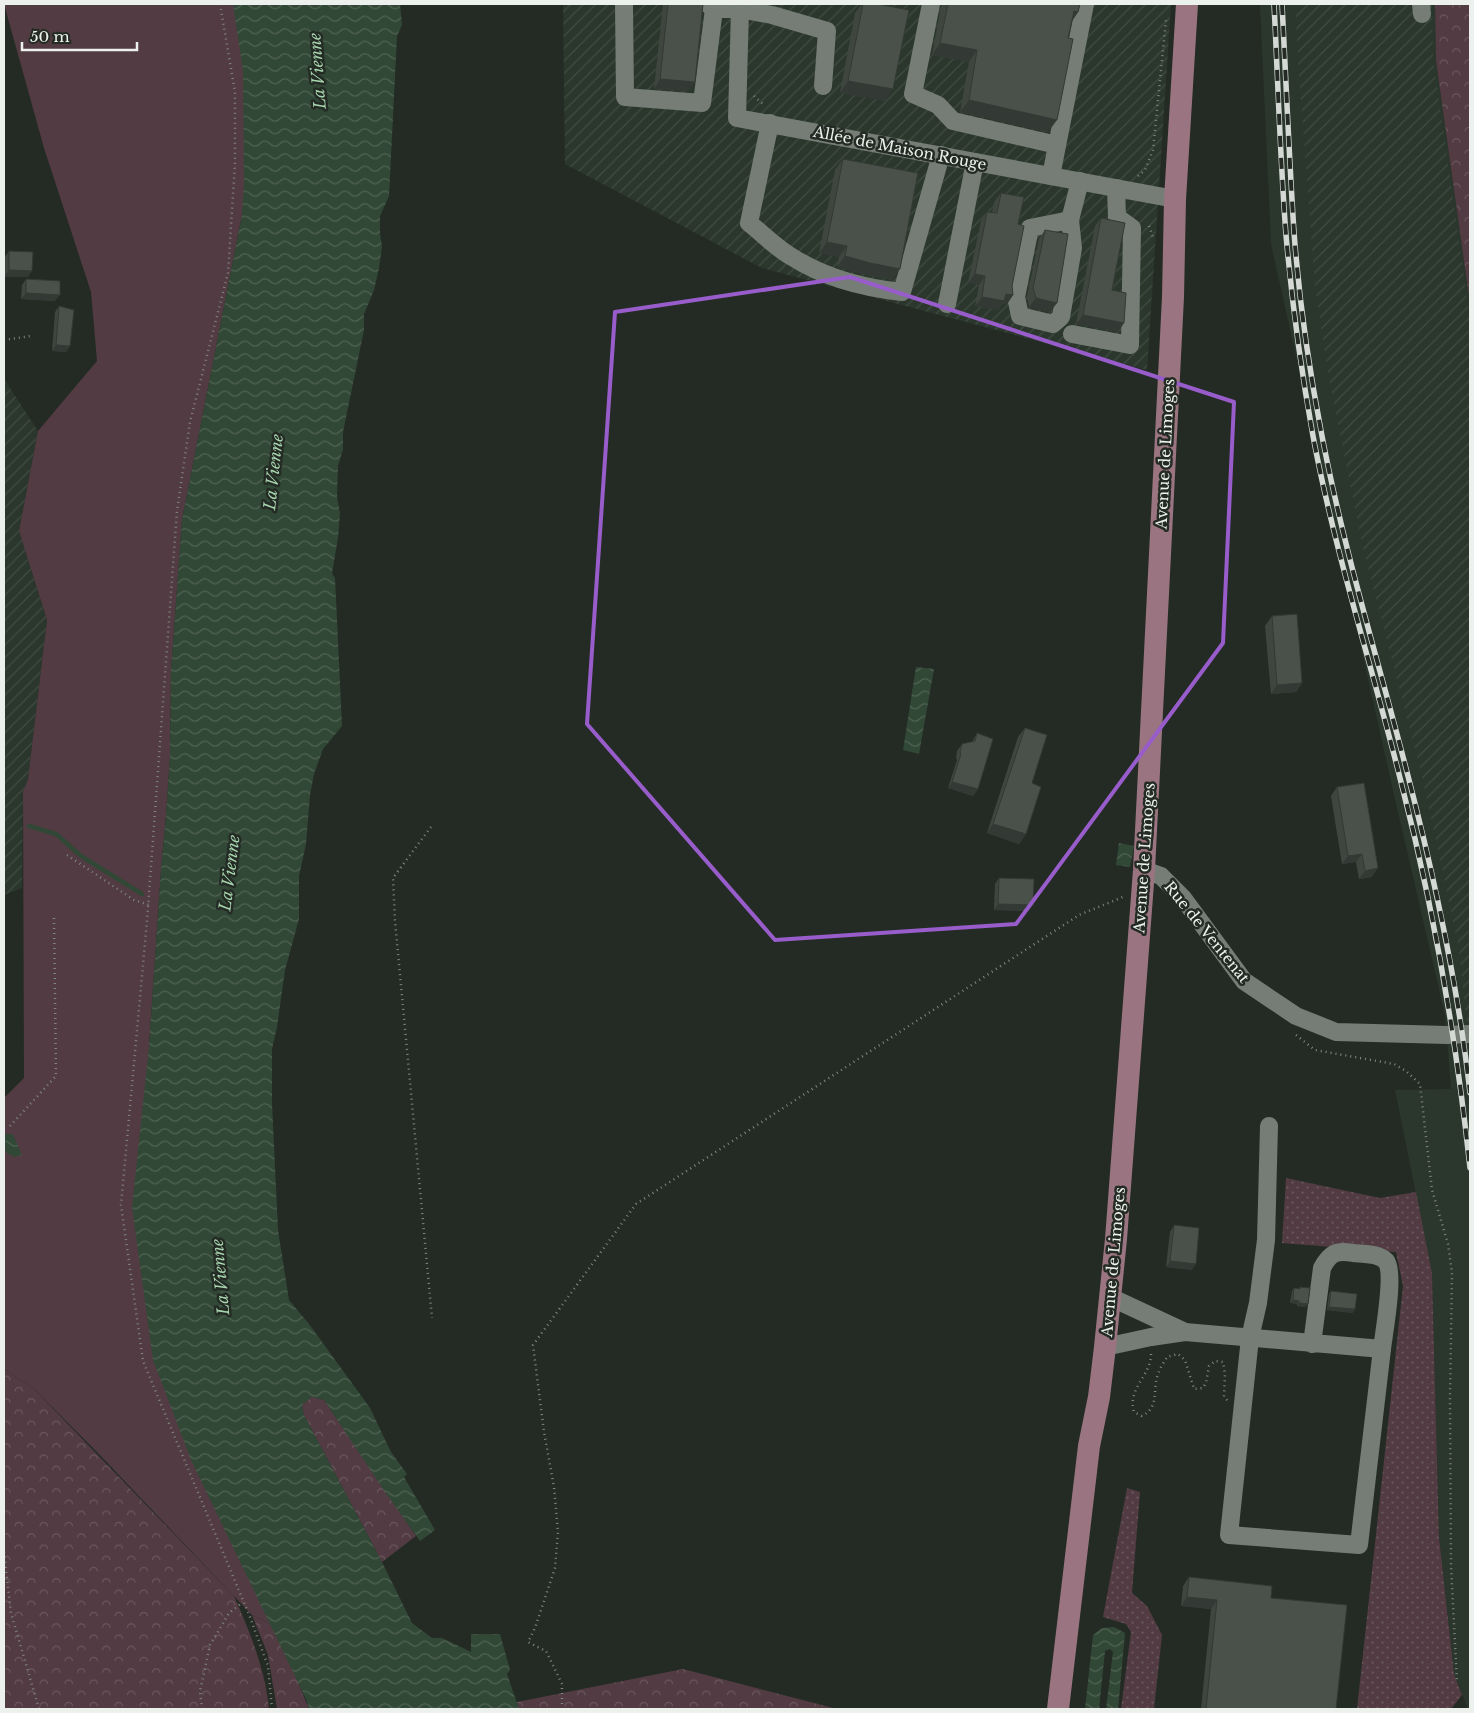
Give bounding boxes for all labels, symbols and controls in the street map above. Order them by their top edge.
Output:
scale bar [22,20,138,52]
text: 50 m [30,27,70,46]
water label: La Vienne [304,32,330,111]
street label: Allée de Maison Rouge [811,122,988,174]
street label: Avenue de Limoges [1152,378,1178,531]
water label: La Vienne [259,432,287,512]
street label: Avenue de Limoges [1129,782,1159,935]
water label: La Vienne [214,833,244,913]
street label: Rue de Ventenat [1160,877,1254,987]
street label: Avenue de Limoges [1097,1186,1129,1339]
water label: La Vienne [207,1237,233,1317]

